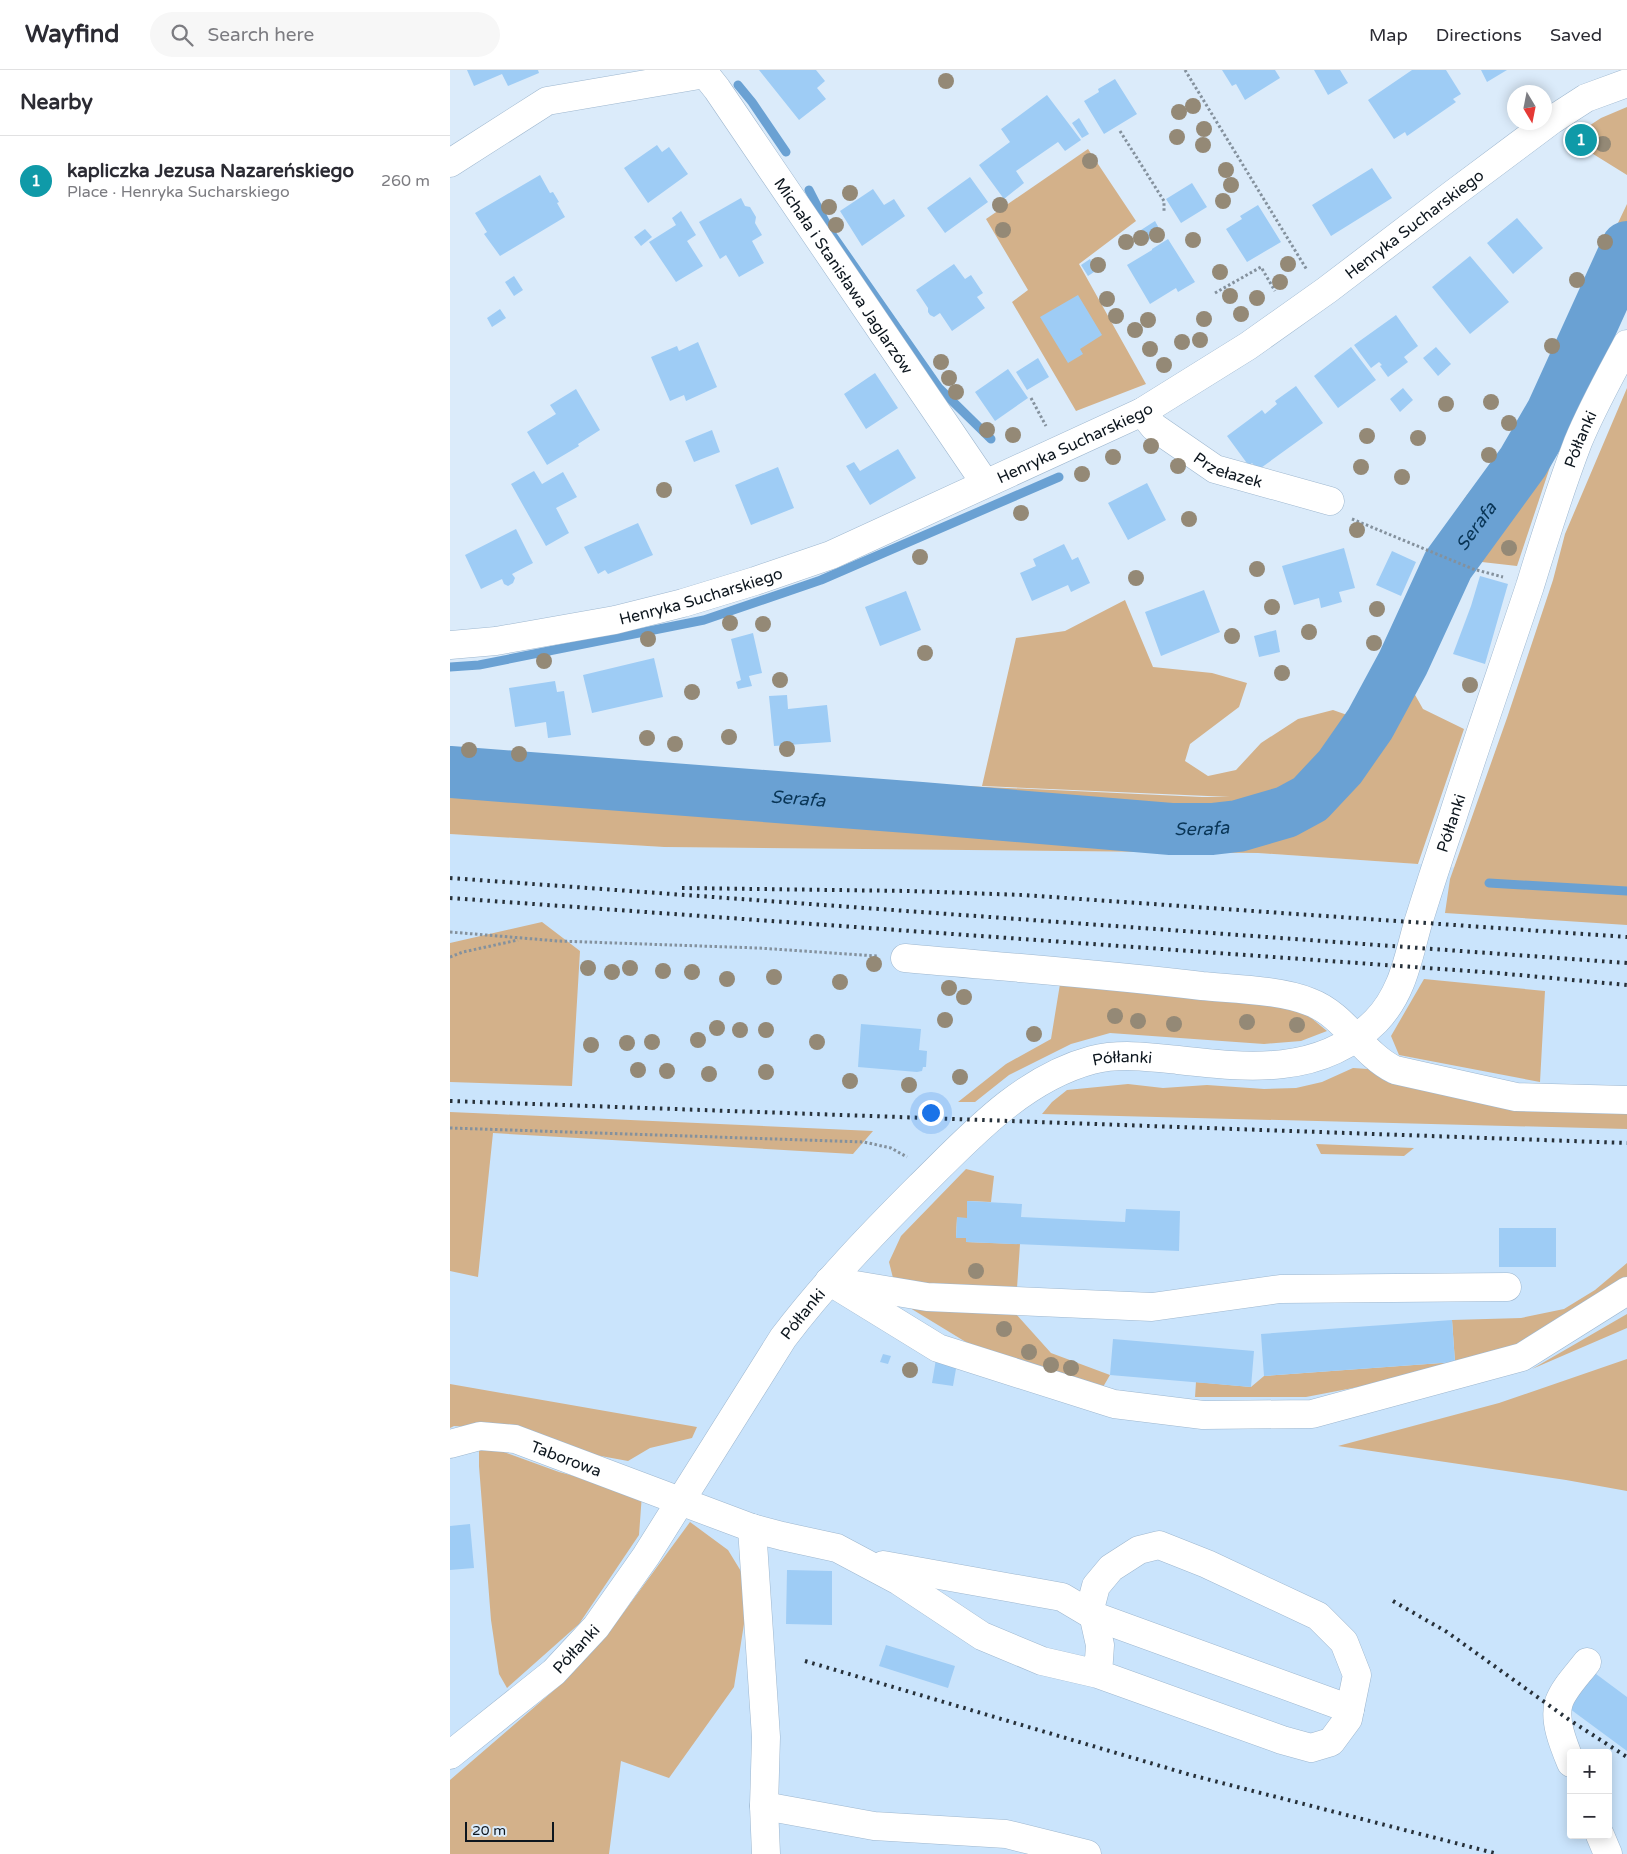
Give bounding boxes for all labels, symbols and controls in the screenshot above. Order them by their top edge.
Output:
search box [150,12,500,57]
text: Wayfind [25,20,120,49]
icon: search [168,21,196,49]
text: Search here [208,24,314,46]
text: Map [1369,24,1408,46]
text: Directions [1436,24,1522,46]
text: Saved [1550,24,1602,46]
north arrow [1507,85,1552,130]
text: Nearby [20,90,93,115]
pin: 1 [1565,121,1597,159]
text: kapliczka Jezusa Nazareńskiego [67,160,354,182]
street label: Henryka Sucharskiego [1341,166,1488,284]
text: 1 [31,171,41,191]
text: 260 m [381,171,430,191]
street label: Michała i Stanisława Jaglarzów [769,174,917,378]
text: Place · Henryka Sucharskiego [67,182,290,202]
street label: Henryka Sucharskiego [994,399,1157,488]
street label: Półłanki [1560,408,1602,471]
street label: Przełazek [1189,448,1265,493]
water label: Serafa [1451,497,1502,555]
street label: Henryka Sucharskiego [617,563,785,630]
water label: Serafa [770,786,827,812]
street label: Półłanki [1432,792,1470,855]
water label: Serafa [1174,816,1231,840]
street label: Półłanki [1091,1047,1153,1071]
your location [918,1100,944,1126]
street label: Półłanki [776,1285,830,1344]
street label: Taborowa [528,1437,604,1482]
street label: Półłanki [549,1621,604,1678]
map controls [1567,1749,1612,1839]
button: + [1567,1749,1612,1794]
button: − [1567,1794,1612,1839]
scale bar [465,1819,554,1842]
text: 20 m [472,1822,506,1839]

